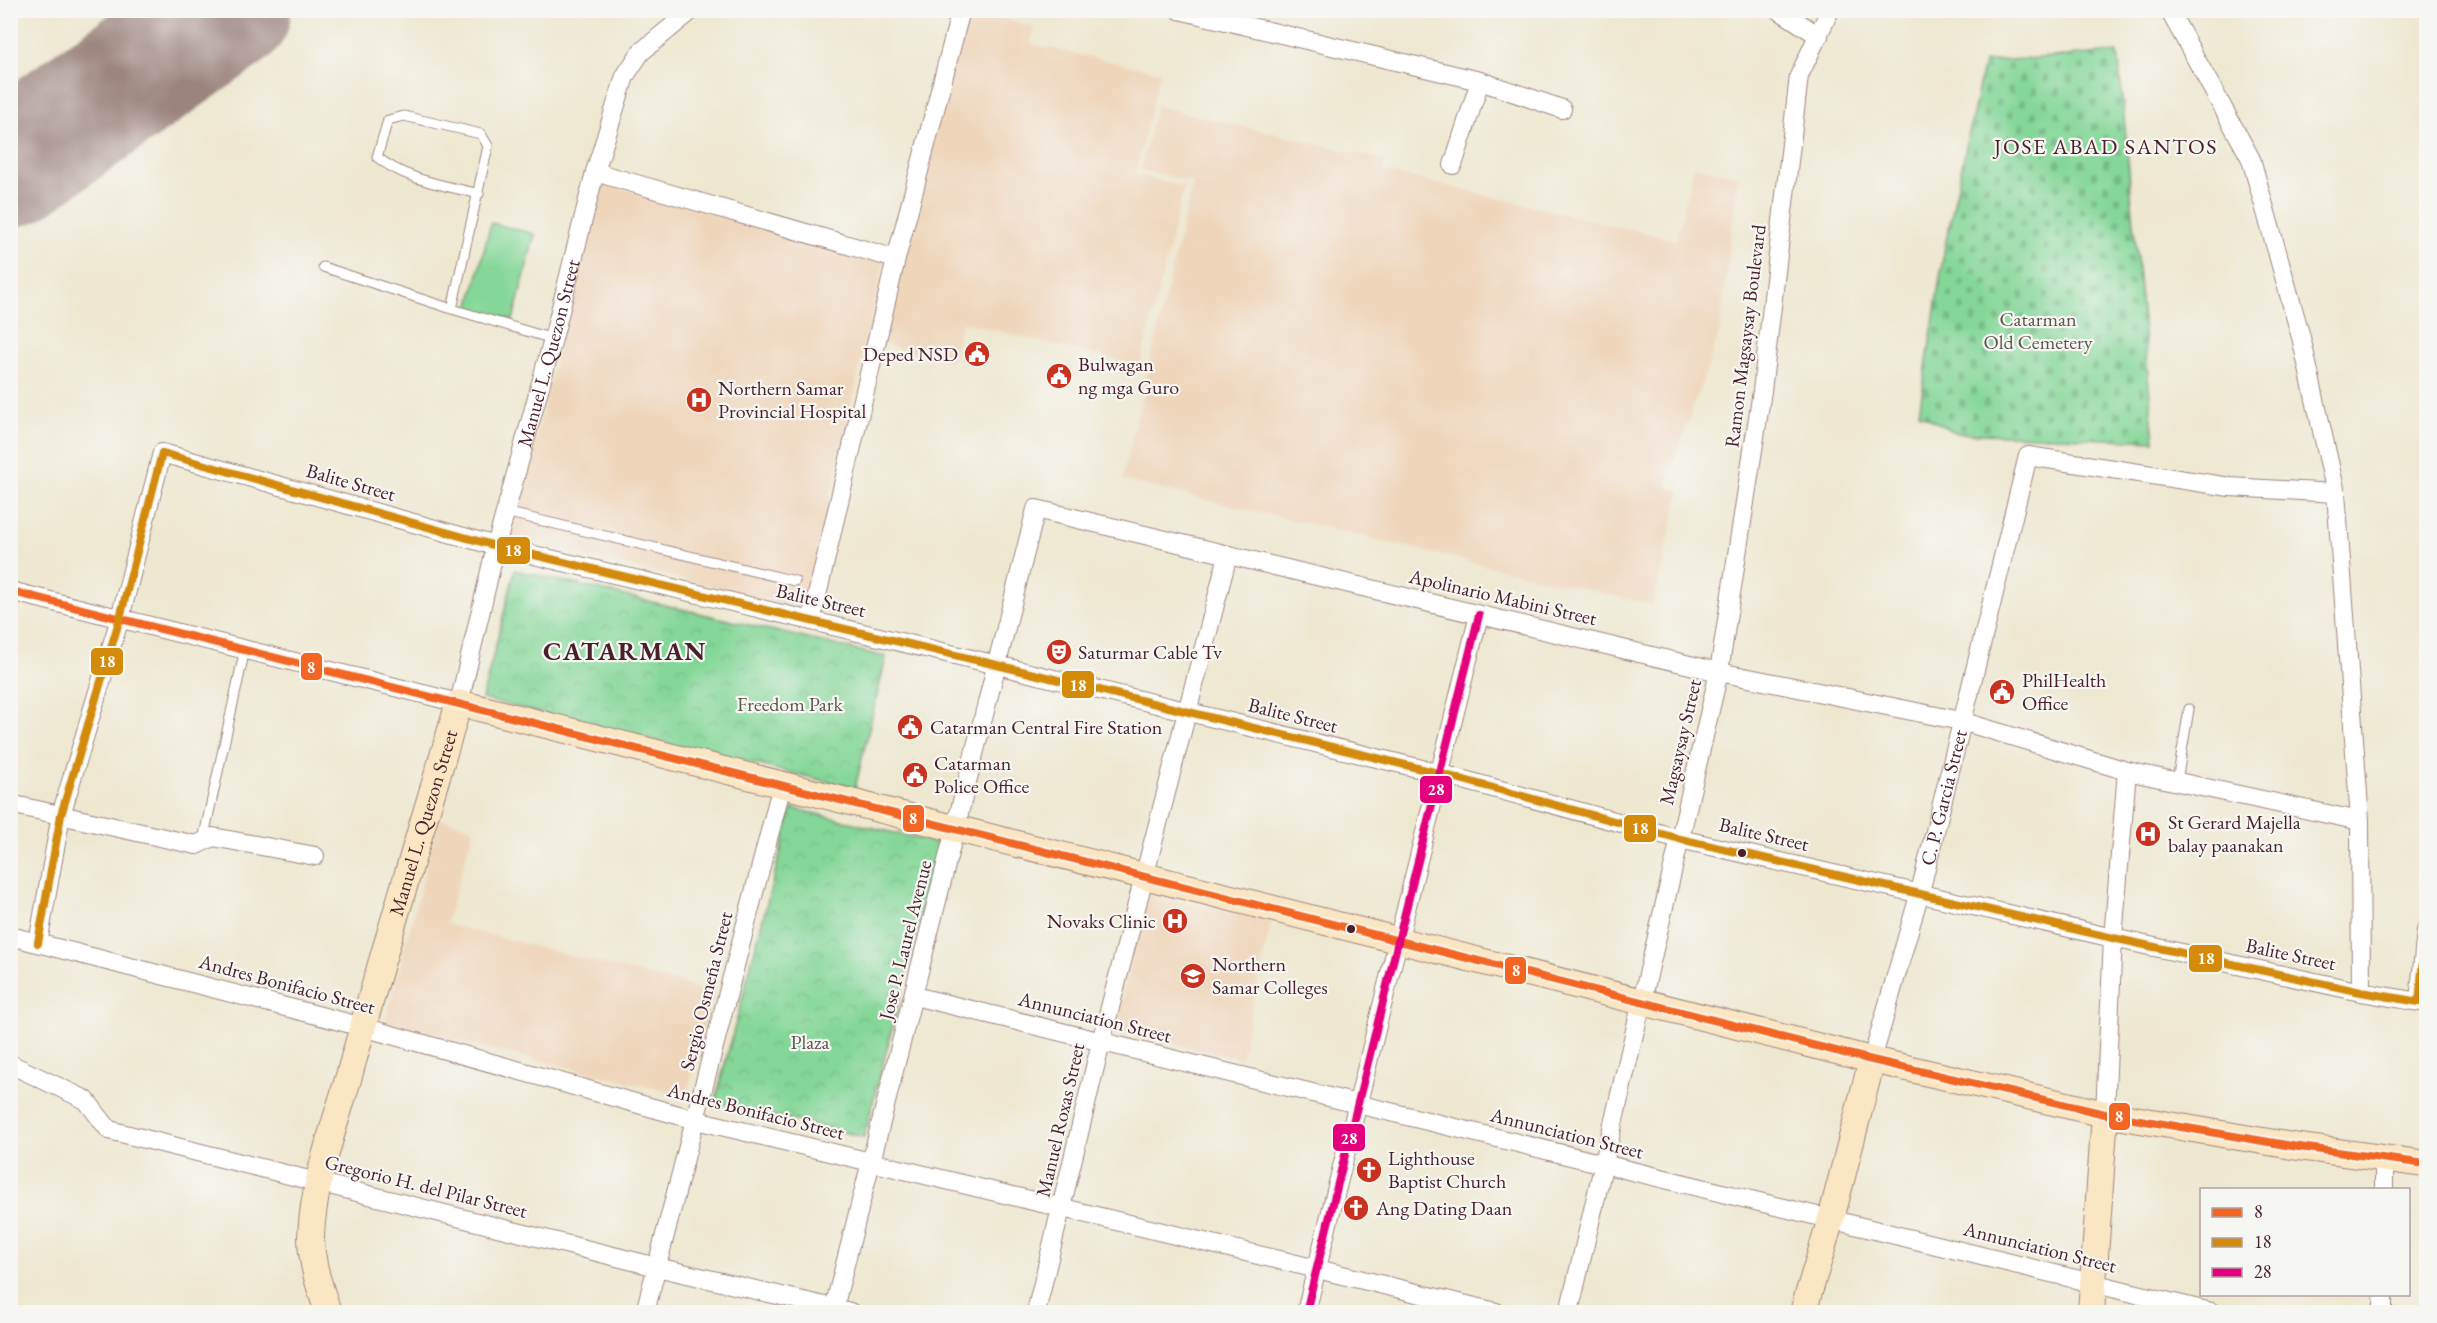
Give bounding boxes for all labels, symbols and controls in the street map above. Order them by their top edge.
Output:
district label: JOSE ABAD SANTOS [1992,132,2218,161]
street label: Ramon Magsaysay Boulevard [1718,222,1772,449]
street label: Manuel L. Quezon Street [511,256,586,450]
park label: Catarman Old Cemetery [1983,306,2093,355]
public building icon: Deped NSD [962,339,992,369]
place label: Deped NSD [863,341,958,367]
place label: Bulwagan ng mga Guro [1078,351,1179,400]
public building icon: Bulwagan ng mga Guro [1044,361,1074,391]
place label: Northern Samar Provincial Hospital [718,375,866,424]
hospital icon: Northern Samar Provincial Hospital [684,385,714,415]
street label: Balite Street [303,457,399,507]
line badge: 18 [496,536,531,565]
text: 18 [505,540,521,561]
street label: Apolinario Mabini Street [1406,563,1600,631]
street label: Balite Street [774,577,869,623]
district label: CATARMAN [543,634,707,668]
theatre icon: Saturmar Cable Tv [1044,637,1074,667]
place label: Saturmar Cable Tv [1078,639,1222,665]
line badge: 18 [90,647,124,676]
text: 18 [99,651,115,672]
line badge: 8 [300,652,323,681]
text: 8 [307,657,315,678]
place label: PhilHealth Office [2022,667,2106,716]
line badge: 18 [1061,670,1095,699]
text: 18 [1070,675,1086,696]
street label: Magsaysay Street [1653,676,1707,807]
public building icon: PhilHealth Office [1987,677,2017,707]
park label: Freedom Park [737,691,844,717]
street label: Balite Street [1245,691,1341,739]
public building icon: Catarman Central Fire Station [895,712,925,742]
place label: Catarman Central Fire Station [930,714,1163,740]
street label: Manuel L. Quezon Street [383,726,464,919]
street label: C. P. Garcia Street [1914,726,1973,868]
place label: Catarman Police Office [934,750,1029,799]
public building icon: Catarman Police Office [900,760,930,790]
line badge: 28 [1419,775,1453,804]
text: 28 [1428,779,1444,800]
line badge: 8 [902,804,925,833]
text: 8 [909,808,917,829]
place label: St Gerard Majella balay paanakan [2168,809,2301,858]
street label: Balite Street [1717,811,1812,857]
line badge: 18 [1623,814,1657,843]
text: 18 [1632,818,1648,839]
hospital icon: St Gerard Majella balay paanakan [2133,819,2163,849]
unlabelled marker [1736,847,1748,859]
street label: Jose P. Laurel Avenue [872,857,937,1025]
hospital icon: Novaks Clinic [1160,906,1190,936]
street label: Sergio Osmeña Street [674,908,738,1073]
place label: Novaks Clinic [1047,908,1156,934]
unlabelled marker [1345,923,1357,935]
street label: Balite Street [2244,932,2339,976]
line badge: 18 [2188,944,2223,973]
street label: Andres Bonifacio Street [195,948,379,1020]
text: 18 [2198,948,2214,969]
place label: Northern Samar Colleges [1212,951,1328,1000]
line badge: 8 [1504,956,1527,985]
text: 8 [1512,960,1520,981]
school or university icon: Northern Samar Colleges [1178,961,1208,991]
street label: Annunciation Street [1015,985,1175,1049]
park label: Plaza [791,1029,829,1055]
street label: Manuel Roxas Street [1030,1040,1091,1200]
street label: Andres Bonifacio Street [664,1076,848,1146]
street label: Annunciation Street [1487,1101,1647,1165]
line badge: 8 [2108,1102,2131,1131]
text: 8 [2115,1106,2123,1127]
line badge: 28 [1332,1123,1366,1152]
text: 28 [1341,1128,1357,1149]
place label: Lighthouse Baptist Church [1388,1145,1506,1194]
street label: Gregorio H. del Pilar Street [322,1148,531,1224]
church icon: Lighthouse Baptist Church [1354,1155,1384,1185]
legend [2200,1188,2410,1296]
church icon: Ang Dating Daan [1341,1193,1371,1223]
place label: Ang Dating Daan [1375,1195,1513,1221]
text: 8 [2254,1200,2263,1223]
street label: Annunciation Street [1960,1215,2120,1279]
text: 18 [2254,1230,2271,1253]
text: 28 [2254,1260,2271,1283]

